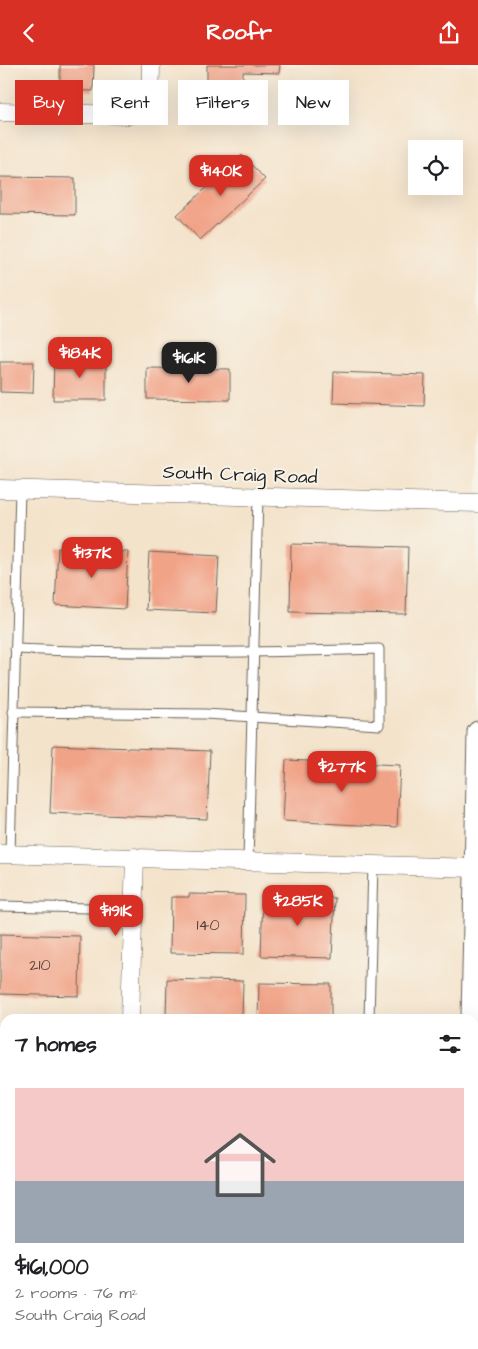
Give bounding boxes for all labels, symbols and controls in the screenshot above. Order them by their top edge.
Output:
text: Roofr [206,17,272,48]
icon: back [15,19,43,47]
icon: share [435,19,463,47]
chip: Buy [15,80,83,125]
chip: Rent [93,80,168,125]
chip: Filters [178,80,268,125]
chip: New [278,80,349,125]
map controls [408,140,463,195]
button: locate [408,140,463,195]
pin: $140K [186,155,256,197]
text: $140K [200,160,242,182]
pin: $184K [45,337,115,379]
pin: $161K [154,341,224,384]
text: $184K [59,342,101,364]
text: $161K [173,347,205,369]
street label: South Craig Road [162,459,318,492]
pin: $137K [57,537,127,579]
text: $137K [73,542,111,564]
pin: $277K [307,751,377,793]
text: $277K [318,756,366,778]
pin: $285K [263,885,333,927]
text: $285K [273,890,323,912]
pin: $191K [81,895,151,937]
text: $191K [100,900,132,922]
house number: 140 [196,914,220,936]
house number: 210 [29,954,51,976]
text: 7 homes [15,1030,97,1059]
icon: filters [436,1030,464,1058]
icon: home [195,1120,285,1210]
text: $161,000 [15,1253,89,1282]
text: 2 rooms · 76 m² [15,1282,138,1304]
text: South Craig Road [15,1304,145,1326]

